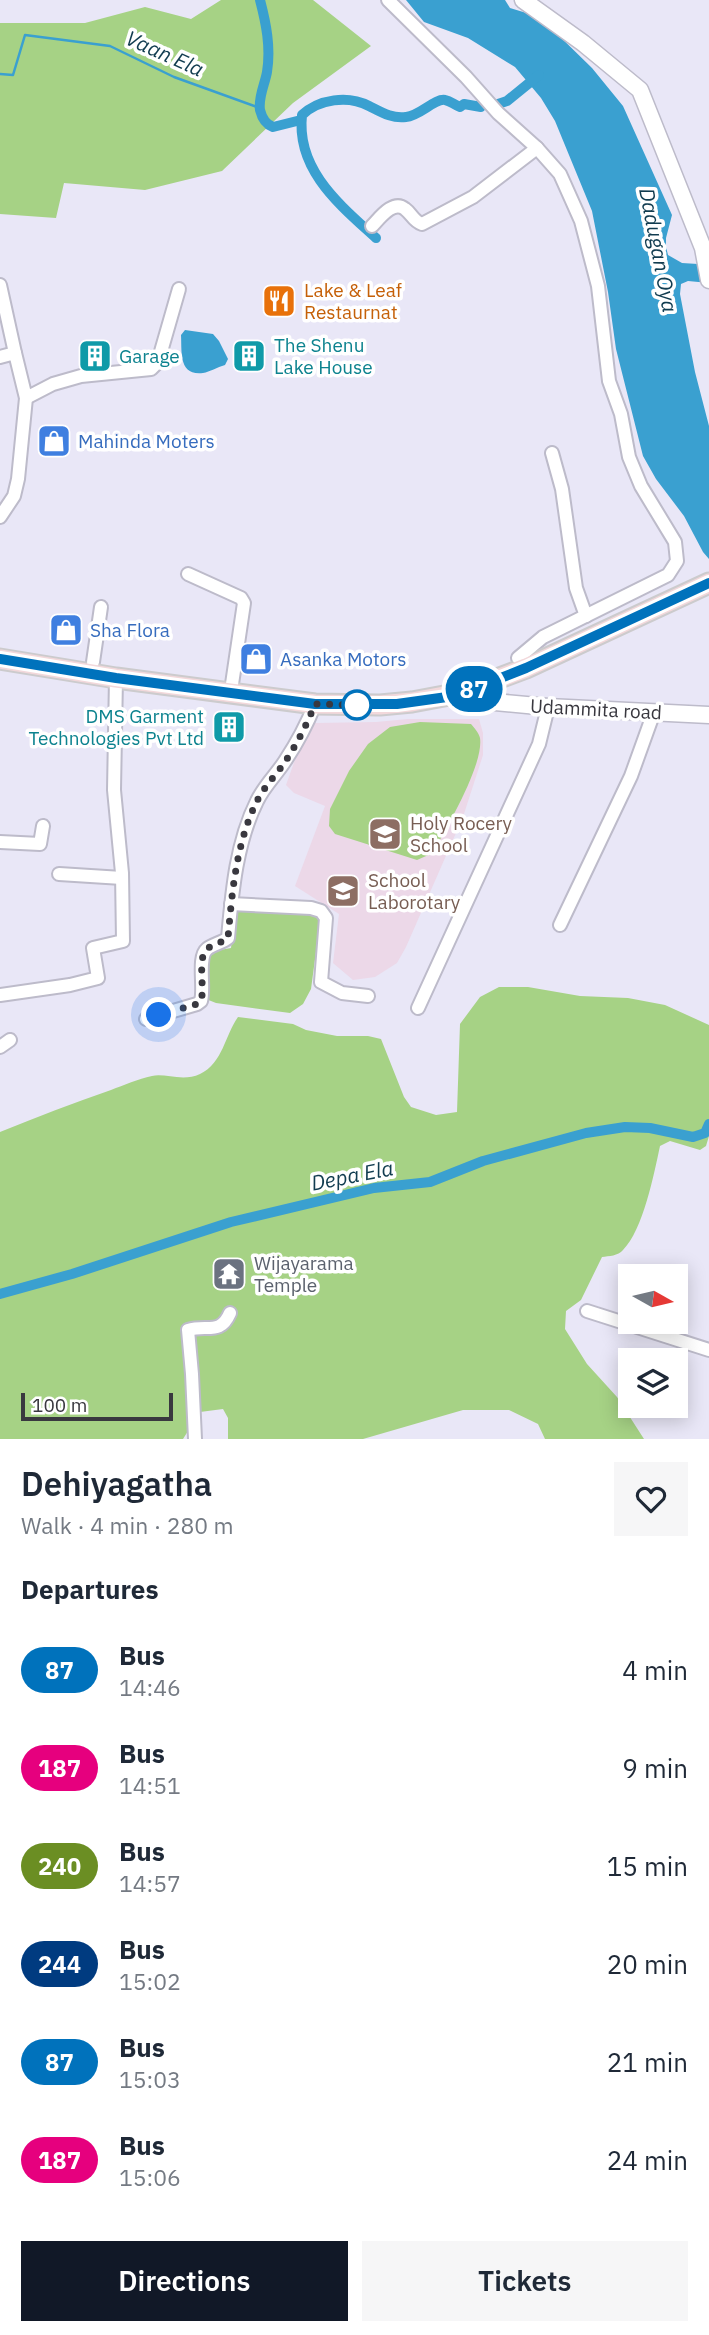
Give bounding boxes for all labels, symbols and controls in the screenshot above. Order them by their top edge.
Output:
water label: Vaan Ela [121,23,209,83]
water label: Dadugan Oya [633,185,685,315]
place label: Lake & Leaf Restaurnat [304,278,402,324]
restaurant icon: Lake & Leaf Restaurnat [260,282,298,320]
place label: The Shenu Lake House [274,333,373,379]
building icon: Garage [76,337,114,375]
building icon: The Shenu Lake House [230,337,268,375]
place label: Garage [119,344,180,368]
shop icon: Mahinda Moters [35,422,73,460]
place label: Mahinda Moters [78,429,215,453]
shop icon: Sha Flora [47,611,85,649]
place label: Sha Flora [90,618,170,642]
shop icon: Asanka Motors [237,640,275,678]
place label: Asanka Motors [280,647,406,671]
line badge: 87 [442,666,505,712]
text: 87 [460,673,488,705]
unlabelled marker [342,690,372,720]
street label: Udammita road [529,694,663,724]
place label: DMS Garment Technologies Pvt Ltd [28,704,204,750]
building icon: DMS Garment Technologies Pvt Ltd [210,708,248,746]
place label: Holy Rocery School [410,811,513,857]
school or university icon: Holy Rocery School [366,815,404,853]
place label: School Laborotary [368,868,461,914]
school or university icon: School Laborotary [324,872,362,910]
your location [141,997,176,1032]
water label: Depa Ela [308,1153,396,1197]
place label: Wijayarama Temple [254,1251,354,1297]
temple icon: Wijayarama Temple [210,1255,248,1293]
north arrow [618,1264,688,1334]
map controls [618,1264,688,1418]
button: layers [618,1348,688,1418]
scale bar [21,1390,173,1422]
text: 100 m [32,1393,87,1417]
text: Dehiyagatha [21,1462,212,1505]
button: heart [614,1462,688,1536]
text: Walk · 4 min · 280 m [21,1510,234,1540]
text: Departures [21,1572,159,1606]
text: Bus [119,1638,165,1672]
text: 4 min [622,1653,688,1687]
text: 87 [45,1654,74,1686]
text: 14:46 [119,1672,181,1702]
text: Bus [119,1736,165,1770]
text: 9 min [622,1751,688,1785]
text: 187 [38,1752,81,1784]
text: 14:51 [119,1770,181,1800]
text: Bus [119,1834,165,1868]
text: 15 min [607,1849,688,1883]
text: 240 [38,1850,81,1882]
text: 14:57 [119,1868,181,1898]
text: Bus [119,1932,165,1966]
text: 20 min [607,1947,688,1981]
text: 244 [38,1948,81,1980]
text: 15:02 [119,1966,181,1996]
text: Bus [119,2030,165,2064]
text: 21 min [607,2045,688,2079]
text: 87 [45,2046,74,2078]
text: 15:03 [119,2064,181,2094]
text: Bus [119,2128,165,2162]
text: 24 min [607,2143,688,2177]
text: 187 [38,2144,81,2176]
text: 15:06 [119,2162,181,2192]
button: Directions [21,2241,348,2321]
button: Tickets [362,2241,688,2321]

